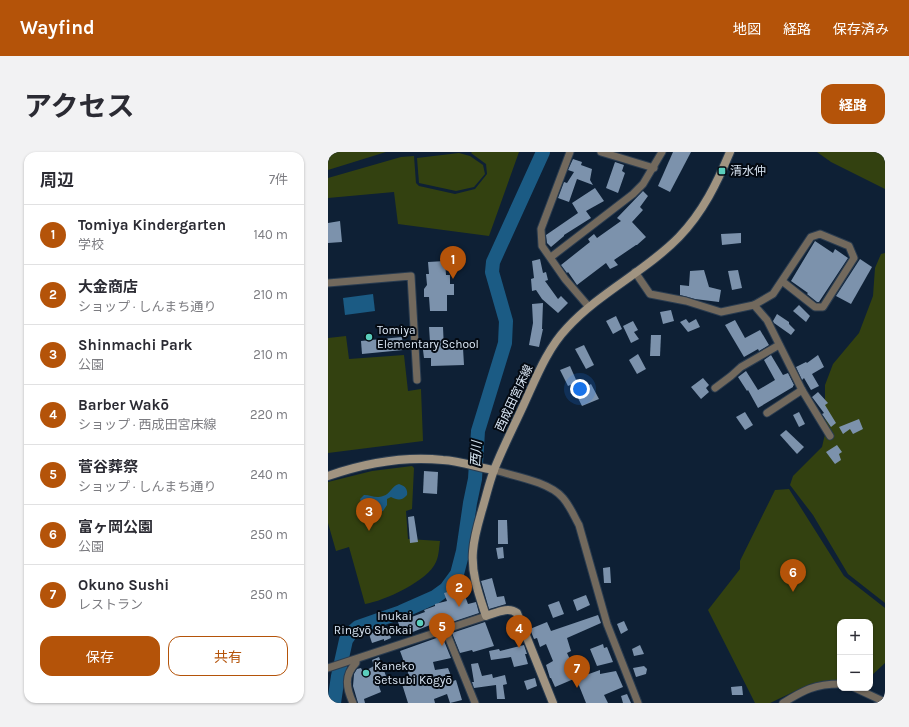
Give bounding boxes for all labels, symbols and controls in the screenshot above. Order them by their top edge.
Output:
text: Wayfind [20,17,95,39]
text: 地図 [733,21,761,38]
text: 経路 [783,21,811,38]
text: 保存済み [833,21,889,38]
button: 経路 [821,84,885,124]
text: アクセス [24,90,135,123]
place label: 清水仲 [730,164,766,178]
marker: 清水仲 [717,166,727,176]
text: 周辺 [40,170,74,190]
text: 7件 [269,172,288,187]
text: Tomiya Kindergarten [78,216,226,234]
text: 1 [51,227,55,242]
text: 140 m [253,227,288,242]
text: 学校 [78,237,104,252]
pin: 1 [440,246,466,279]
text: 大金商店 [78,278,138,296]
text: 2 [49,287,57,302]
text: 210 m [253,287,288,302]
text: ショップ · しんまち通り [78,299,217,314]
place label: Tomiya Elementary School [377,323,479,351]
marker: Tomiya Elementary School [364,332,374,342]
text: Shinmachi Park [78,336,192,354]
text: 3 [49,347,57,362]
text: 210 m [253,347,288,362]
text: 公園 [78,357,104,372]
street label: 西成田宮床線 [492,362,536,434]
your location [570,379,590,399]
text: Barber Wakō [78,396,169,414]
text: 4 [49,407,57,422]
text: 220 m [250,407,288,422]
text: ショップ · 西成田宮床線 [78,417,217,432]
water label: 西川 [468,439,484,467]
text: 菅谷葬祭 [78,458,138,476]
text: 5 [49,467,57,482]
text: 240 m [250,467,288,482]
text: ショップ · しんまち通り [78,479,217,494]
pin: 3 [356,498,382,531]
text: 富ヶ岡公園 [78,518,153,536]
text: 6 [49,527,57,542]
text: 250 m [250,527,288,542]
text: 公園 [78,539,104,554]
pin: 6 [780,559,806,592]
pin: 2 [446,574,472,607]
text: Okuno Sushi [78,576,169,594]
text: 7 [50,587,56,602]
text: 250 m [250,587,288,602]
text: レストラン [78,597,143,612]
place label: Inukai Ringyō Shōkai [334,609,412,637]
pin: 5 [429,613,455,646]
pin: 4 [506,615,532,648]
marker: Inukai Ringyō Shōkai [415,618,425,628]
map controls [837,619,873,691]
button: + [837,619,873,655]
button: 保存 [40,636,160,676]
button: 共有 [168,636,288,676]
pin: 7 [564,655,590,688]
button: − [837,655,873,691]
place label: Kaneko Setsubi Kōgyō [374,659,452,687]
marker: Kaneko Setsubi Kōgyō [361,668,371,678]

